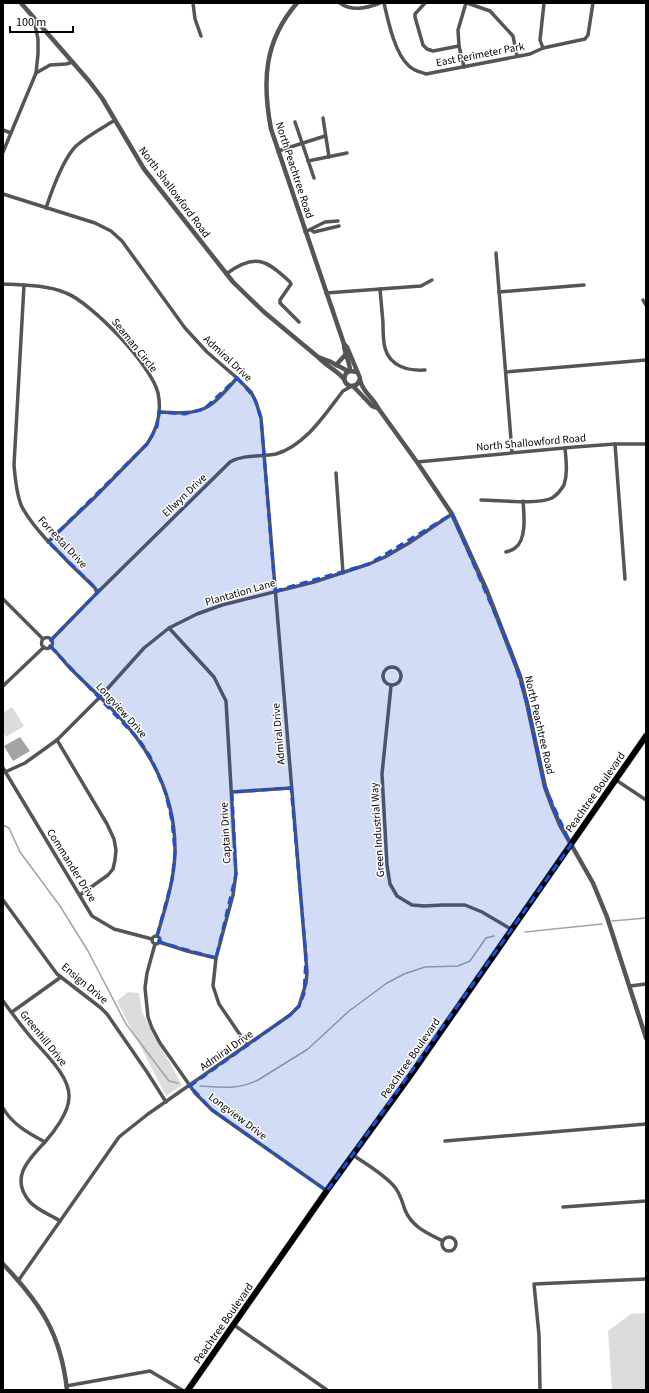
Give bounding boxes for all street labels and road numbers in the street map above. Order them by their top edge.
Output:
street label: East Perimeter Park [435,38,526,70]
street label: North Peachtree Road [272,120,317,220]
street label: North Shallowford Road [135,144,214,241]
street label: Seaman Circle [108,315,161,376]
street label: Admiral Drive [200,332,256,385]
street label: North Shallowford Road [475,430,587,455]
street label: Ellwyn Drive [159,470,210,520]
street label: Forrestal Drive [34,513,91,572]
street label: Plantation Lane [203,575,278,610]
street label: North Peachtree Road [521,674,558,776]
street label: Longview Drive [93,679,151,742]
street label: Admiral Drive [268,702,289,765]
street label: Peachtree Boulevard [562,749,629,836]
street label: Green Industrial Way [367,782,388,878]
street label: Captain Drive [216,801,235,864]
street label: Commander Drive [43,826,100,905]
street label: Ensign Drive [58,959,112,1008]
street label: Greenhill Drive [16,1007,71,1070]
street label: Peachtree Boulevard [377,1015,444,1102]
street label: Admiral Drive [197,1026,256,1074]
street label: Longview Drive [205,1089,271,1144]
street label: Peachtree Boulevard [190,1280,257,1367]

